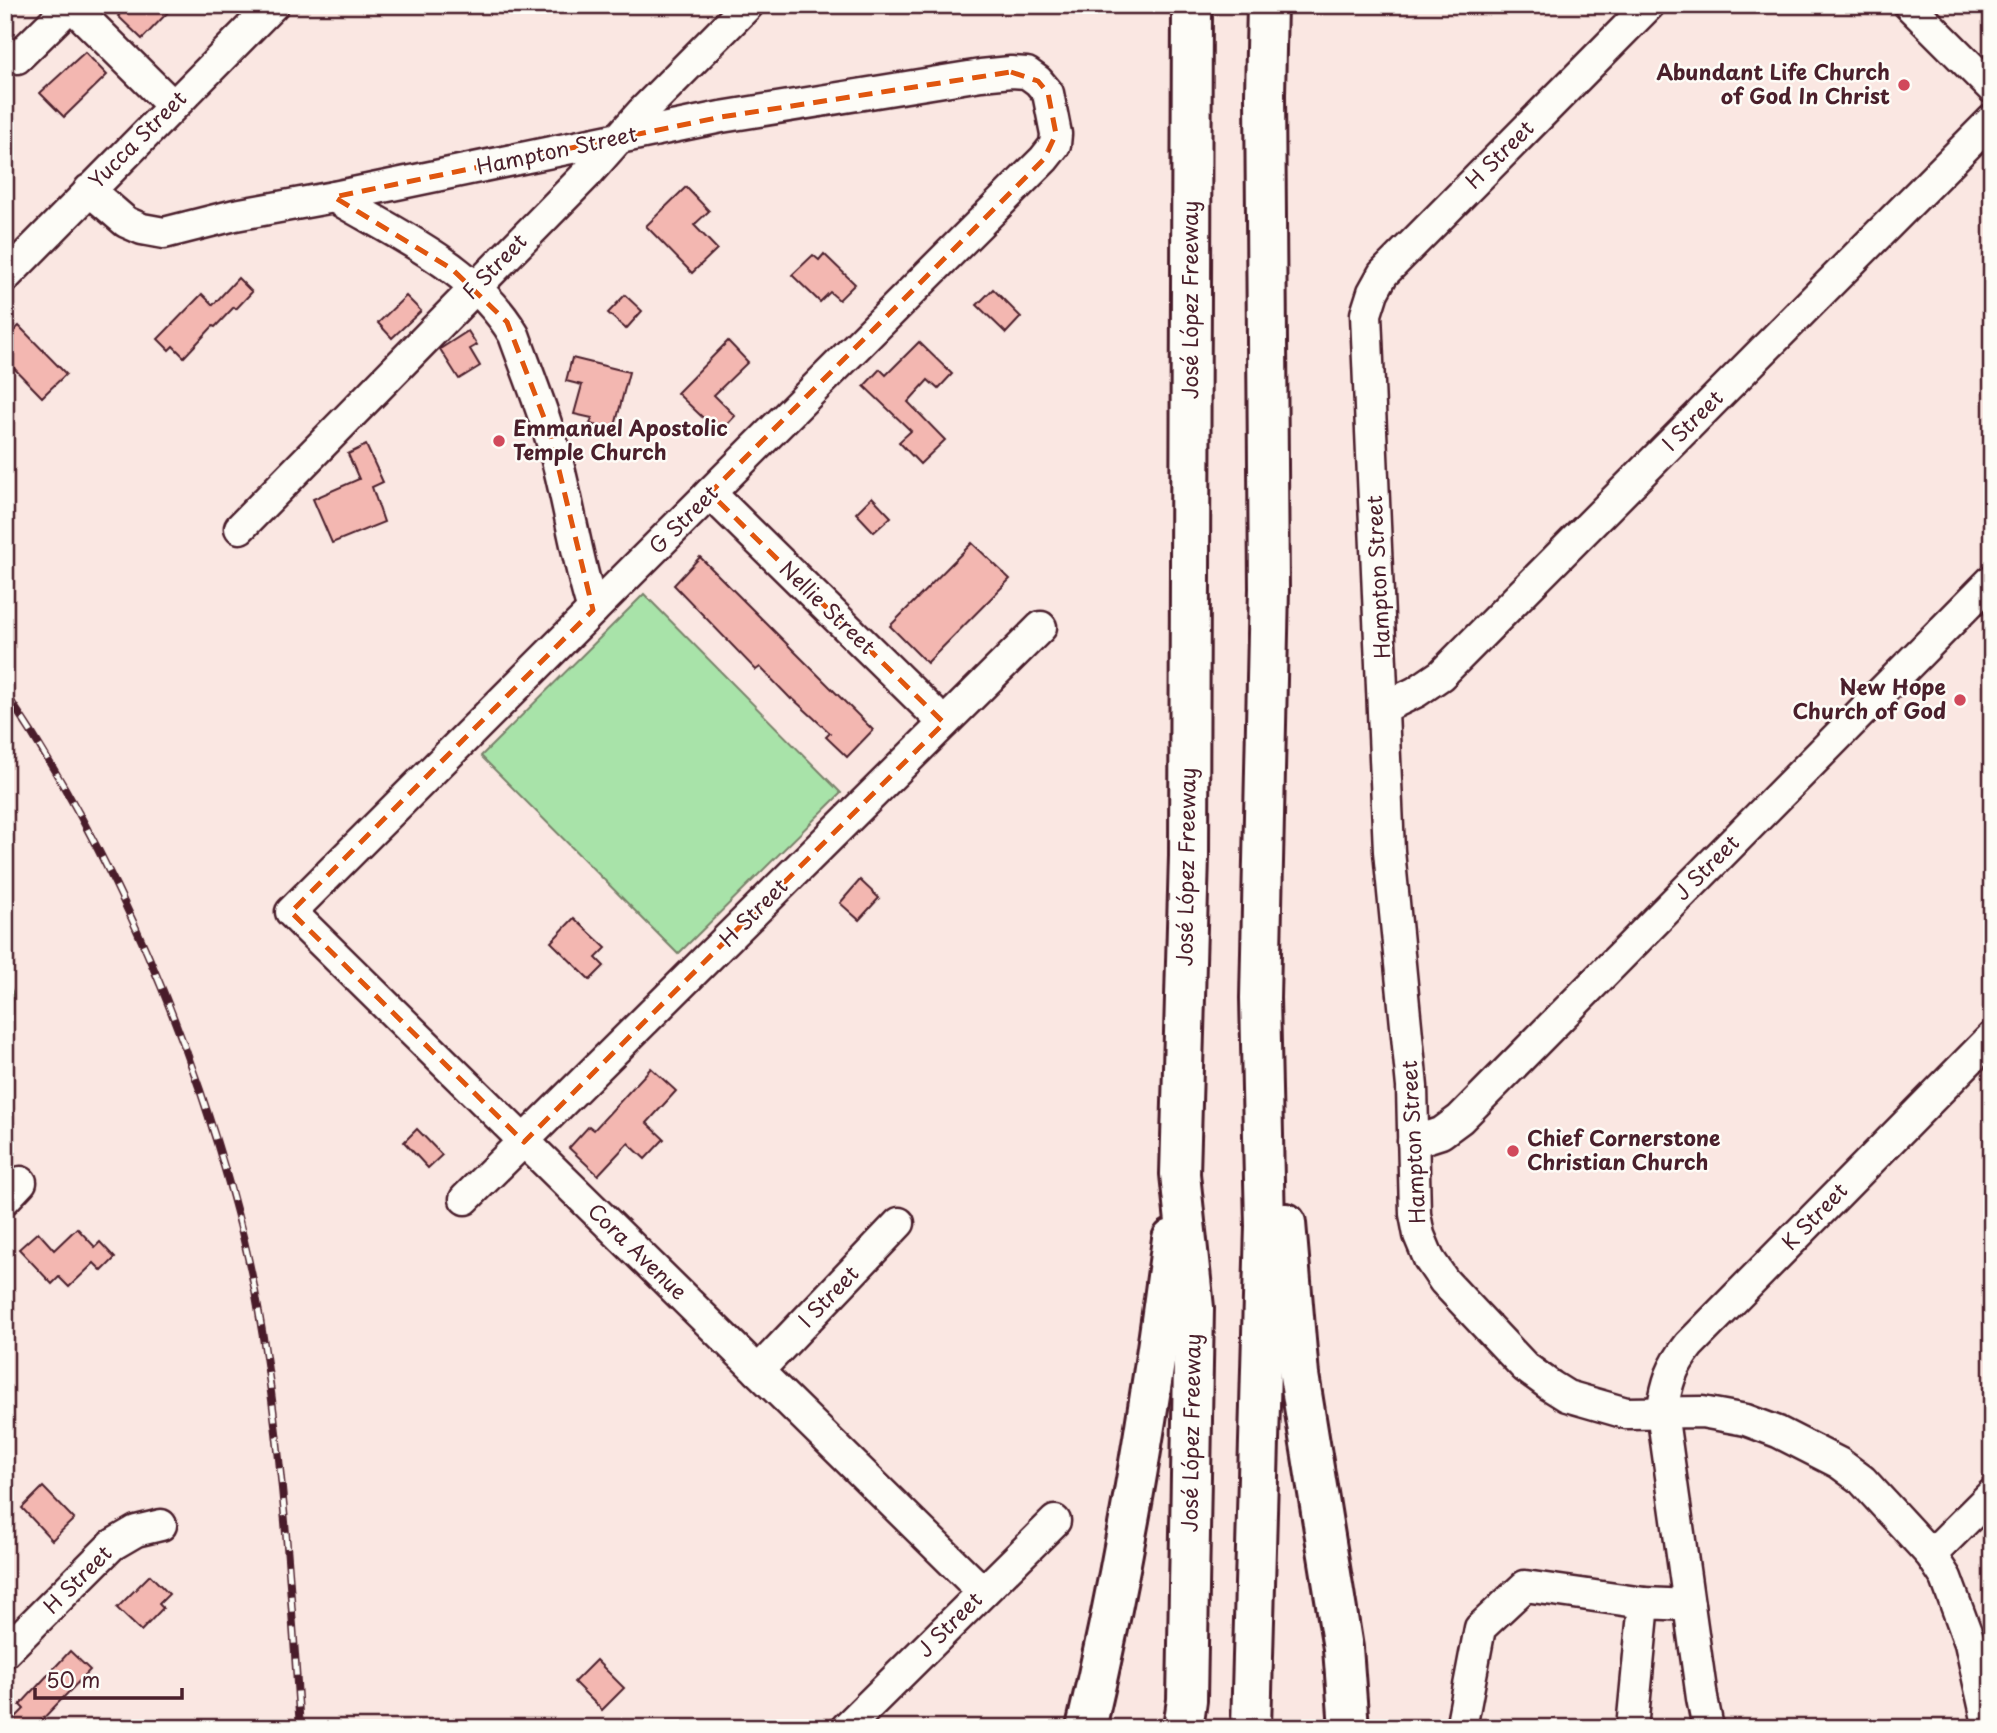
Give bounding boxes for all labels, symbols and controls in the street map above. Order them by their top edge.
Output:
place label: Abundant Life Church of God In Christ [1657,55,1890,111]
marker: Abundant Life Church of God In Christ [1896,77,1912,93]
street label: Yucca Street [80,82,193,195]
street label: H Street [1457,112,1540,195]
street label: Hampton Street [473,116,640,182]
street label: José López Freeway [1173,201,1205,399]
street label: F Street [454,225,533,306]
street label: I Street [1654,382,1729,457]
place label: Emmanuel Apostolic Temple Church [513,411,728,467]
marker: Emmanuel Apostolic Temple Church [491,433,507,449]
street label: G Street [641,477,725,561]
street label: Hampton Street [1357,495,1397,660]
street label: Nellie Street [773,552,884,661]
place label: New Hope Church of God [1793,670,1946,726]
marker: New Hope Church of God [1952,692,1968,708]
street label: José López Freeway [1167,767,1203,967]
street label: J Street [1665,826,1746,907]
street label: H Street [711,870,794,953]
street label: Hampton Street [1392,1060,1432,1225]
place label: Chief Cornerstone Christian Church [1527,1121,1720,1177]
marker: Chief Cornerstone Christian Church [1505,1143,1521,1159]
street label: K Street [1773,1175,1854,1257]
street label: Cora Avenue [581,1195,695,1306]
street label: I Street [790,1257,865,1334]
street label: José López Freeway [1172,1333,1208,1533]
street label: H Street [35,1537,118,1620]
street label: J Street [908,1583,989,1664]
scale bar [35,1656,182,1700]
text: 50 m [46,1663,100,1695]

